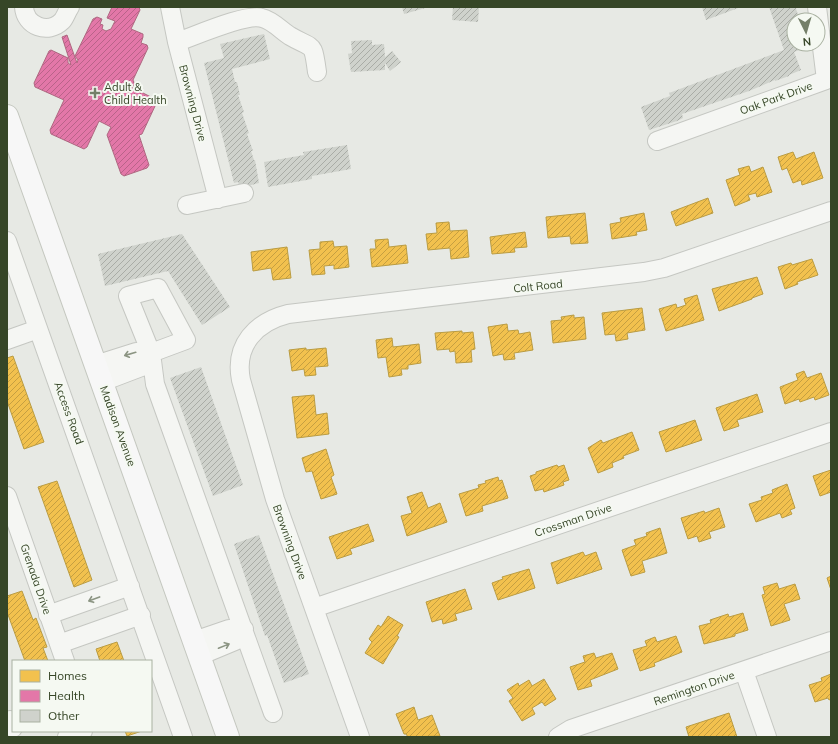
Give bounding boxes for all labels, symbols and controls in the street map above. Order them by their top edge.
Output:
north arrow [786,12,826,52]
text: N [802,35,812,49]
street label: Browning Drive [176,63,210,143]
street label: Oak Park Drive [738,78,814,118]
place label: Adult & Child Health [104,80,167,107]
marker: Adult & Child Health [89,87,101,99]
street label: Colt Road [513,276,563,296]
one-way arrow [124,351,137,358]
street label: Access Road [51,380,87,446]
street label: Madison Avenue [97,384,139,468]
street label: Crossman Drive [533,500,613,540]
street label: Browning Drive [270,503,310,581]
street label: Grenada Drive [17,542,55,616]
one-way arrow [88,595,100,603]
one-way arrow [218,641,230,649]
legend [12,660,152,732]
text: Homes [48,668,87,683]
street label: Remington Drive [652,668,736,708]
text: Health [48,688,85,703]
text: Other [48,708,80,723]

